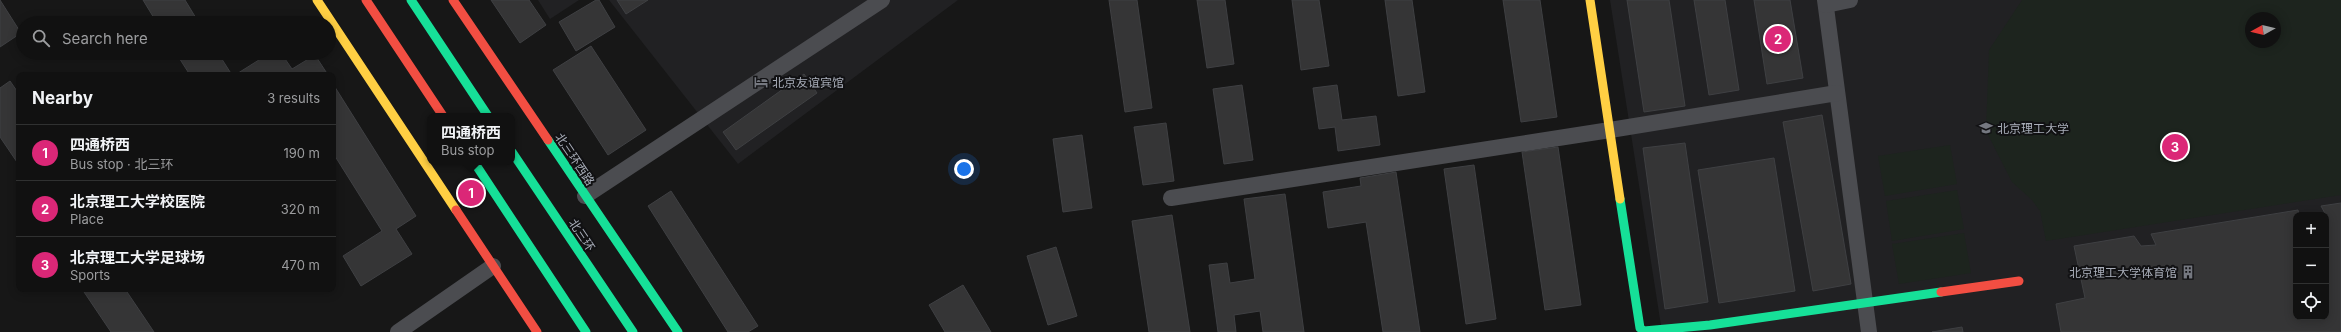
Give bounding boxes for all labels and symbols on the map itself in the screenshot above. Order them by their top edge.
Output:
north arrow [2245,12,2281,48]
pin: 2 [1765,24,1791,54]
hotel icon: 北京友谊宾馆 [753,74,769,90]
place label: 北京友谊宾馆 [772,75,844,90]
school or university icon: 北京理工大学 [1978,120,1994,136]
place label: 北京理工大学 [1997,121,2069,136]
street label: 北三环西路 [552,130,598,188]
pin: 3 [2162,132,2188,162]
your location [954,159,974,179]
pin: 1 [458,178,484,208]
street label: 北三环 [566,216,598,254]
building icon: 北京理工大学体育馆 [2180,264,2196,280]
place label: 北京理工大学体育馆 [2069,265,2177,280]

